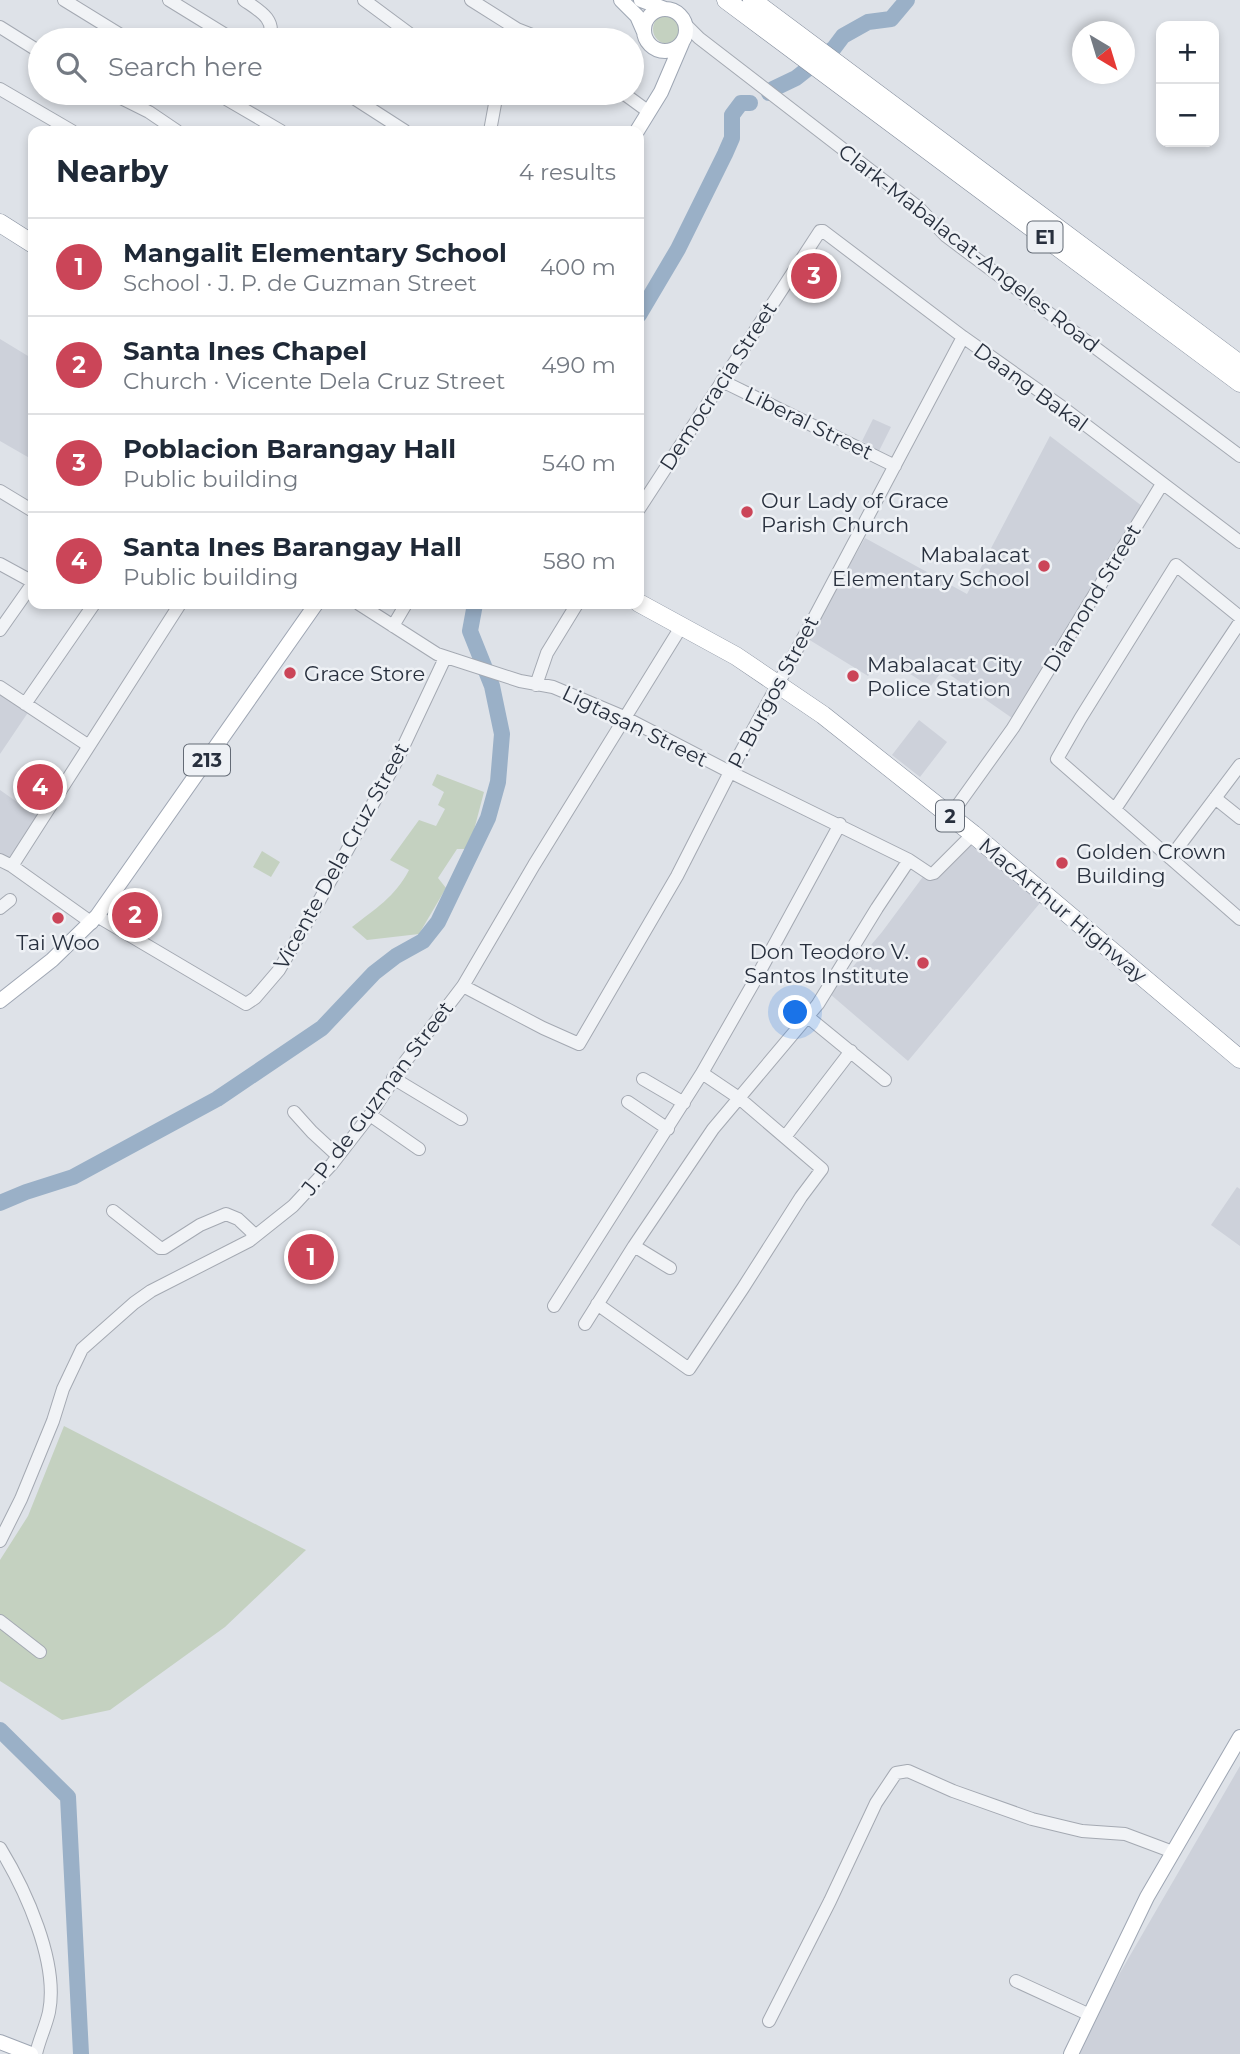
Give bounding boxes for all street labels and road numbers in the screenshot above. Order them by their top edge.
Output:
street label: Clark-Mabalacat-Angeles Road [834,138,1104,358]
road number: E1 [1028,221,1062,252]
street label: Democracia Street [654,297,782,475]
street label: Daang Bakal [969,337,1093,437]
street label: Liberal Street [741,381,877,465]
street label: Diamond Street [1038,519,1146,677]
street label: P. Burgos Street [722,611,824,773]
street label: Ligtasan Street [558,680,712,772]
street label: Vicente Dela Cruz Street [268,738,414,974]
road number: 213 [184,744,230,776]
road number: 2 [936,800,964,832]
street label: MacArthur Highway [974,833,1152,988]
street label: J. P. de Guzman Street [295,996,458,1201]

